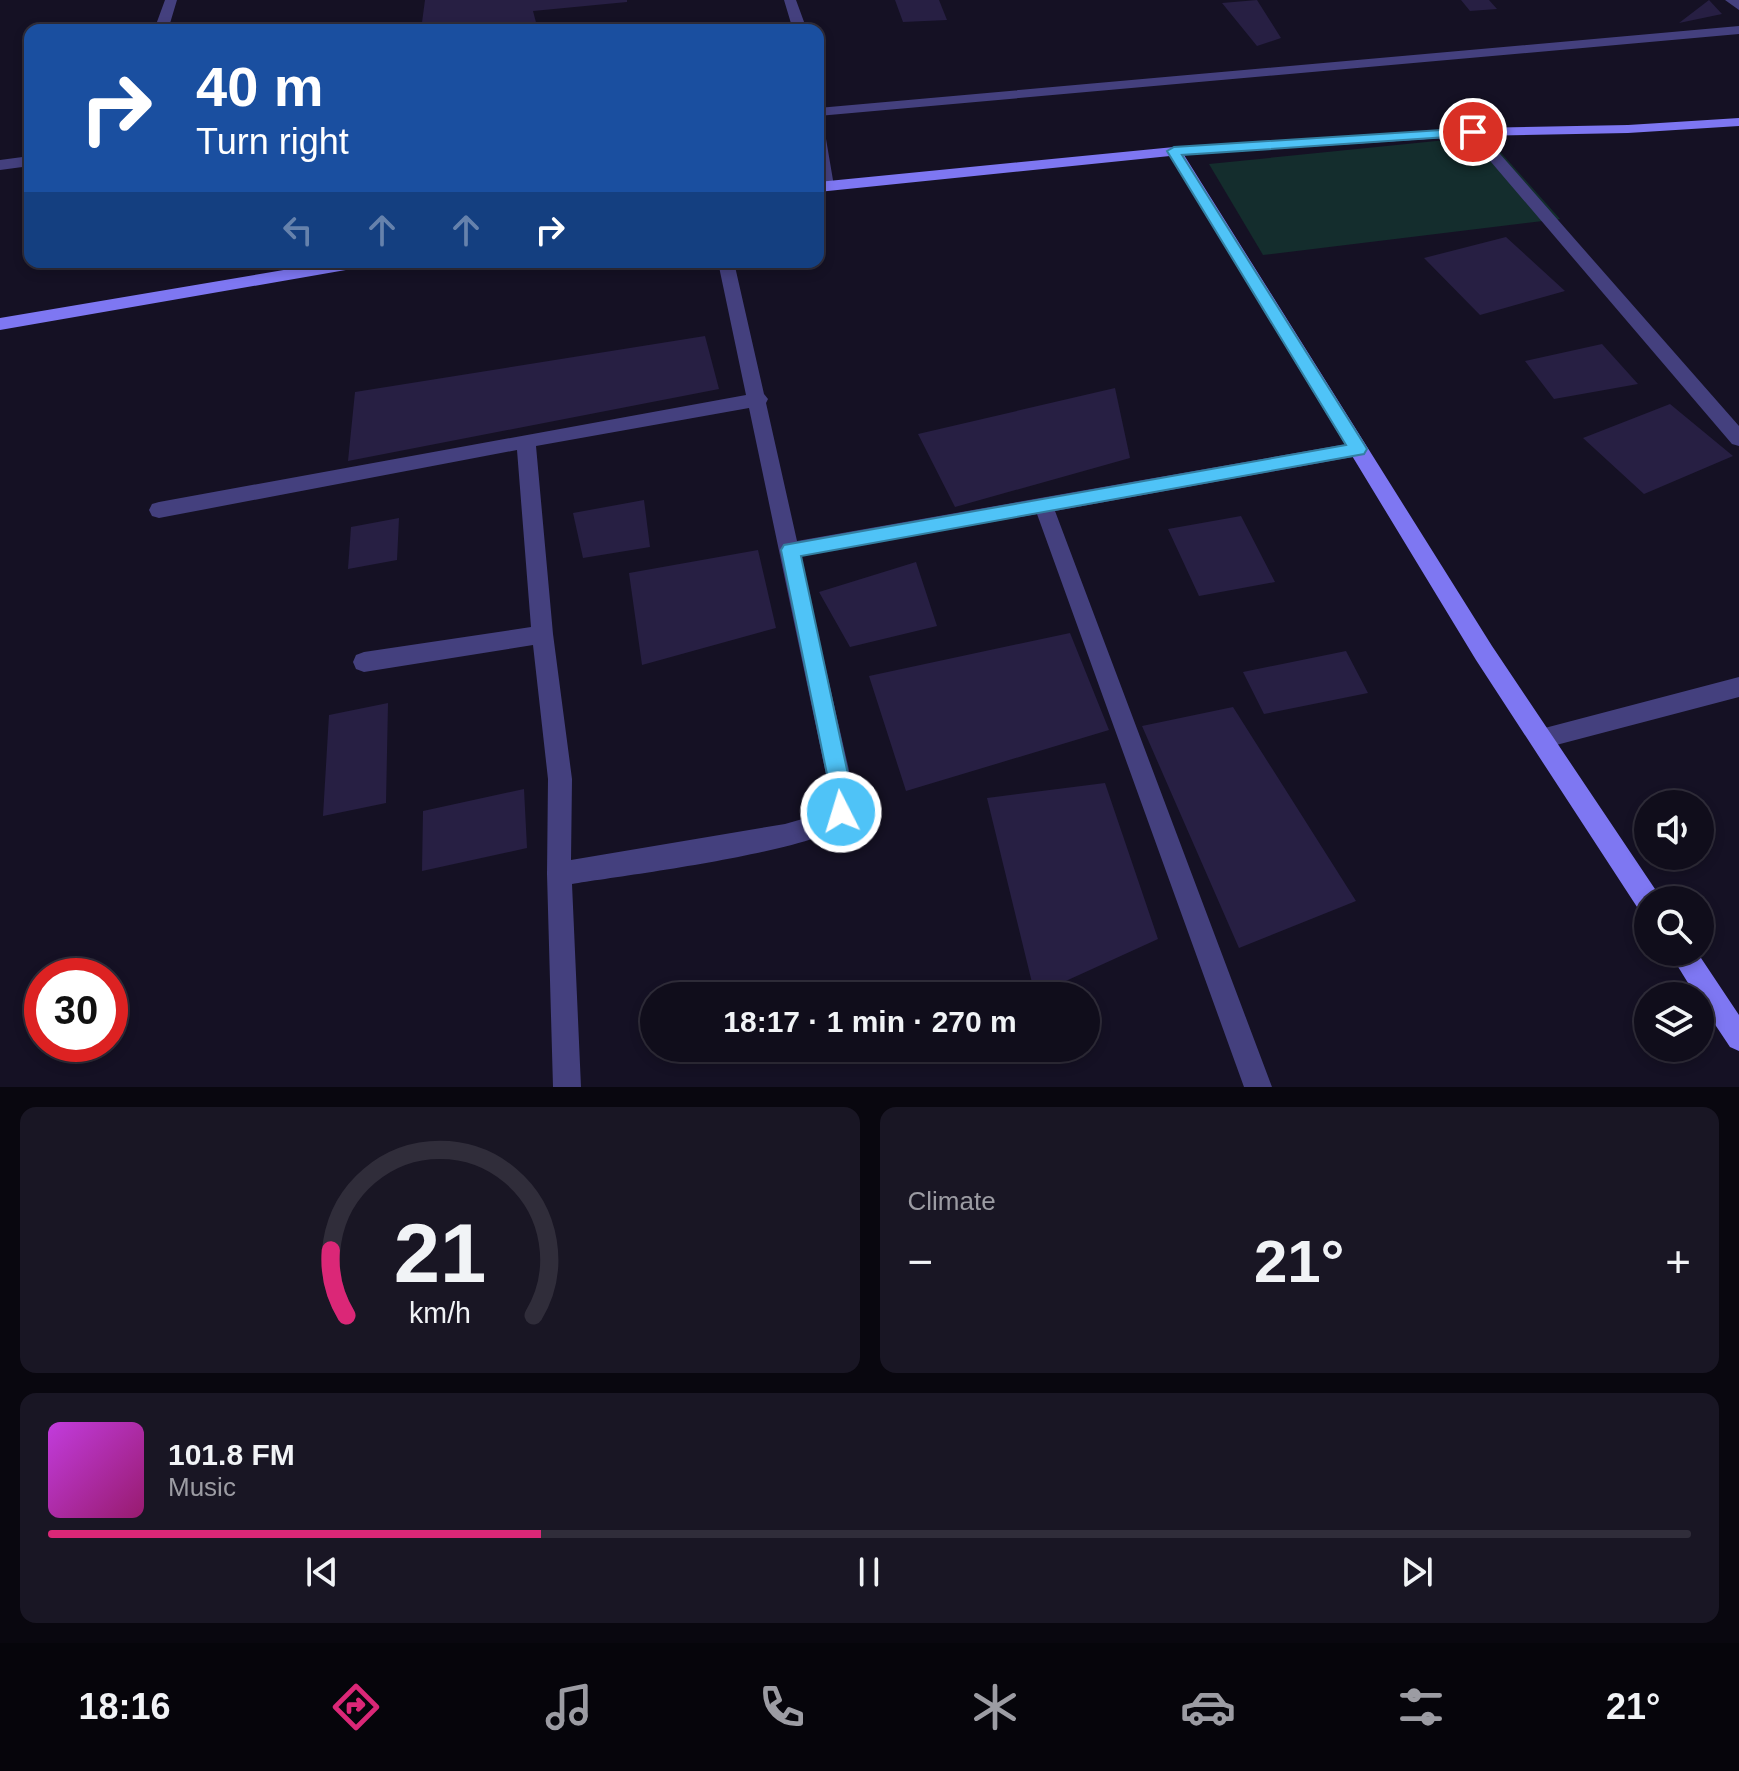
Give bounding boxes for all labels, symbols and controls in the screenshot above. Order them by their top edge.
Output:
text: 40 m [196,55,324,118]
icon: right [64,56,168,160]
pin [1439,98,1507,166]
icon: arrive [1451,110,1495,154]
text: Turn right [196,121,349,162]
icon: left [276,208,320,252]
icon: ahead [360,208,404,252]
icon: ahead [444,208,488,252]
icon: right [528,208,572,252]
position arrow [799,770,883,854]
map controls [1634,790,1714,1062]
button: sound [1634,790,1714,870]
button: search [1634,886,1714,966]
speed limit sign: 30 [24,958,128,1062]
button: layers [1634,982,1714,1062]
text: 18:17 · 1 min · 270 m [723,1005,1017,1038]
text: Climate [908,1186,996,1216]
text: 21 [393,1207,486,1300]
text: 21° [1254,1228,1345,1295]
text: − [908,1237,933,1286]
text: + [1665,1237,1691,1286]
text: km/h [409,1297,471,1329]
text: 101.8 FM [168,1438,295,1471]
text: Music [168,1472,236,1502]
icon: previous [300,1550,344,1594]
icon: pause [847,1550,891,1594]
icon: next [1395,1550,1439,1594]
icon: directions [328,1679,384,1735]
icon: music [541,1679,597,1735]
icon: phone [754,1679,810,1735]
icon: climate [967,1679,1023,1735]
icon: car [1180,1679,1236,1735]
icon: filters [1393,1679,1449,1735]
text: 18:16 [79,1686,171,1727]
text: 21° [1606,1686,1660,1727]

